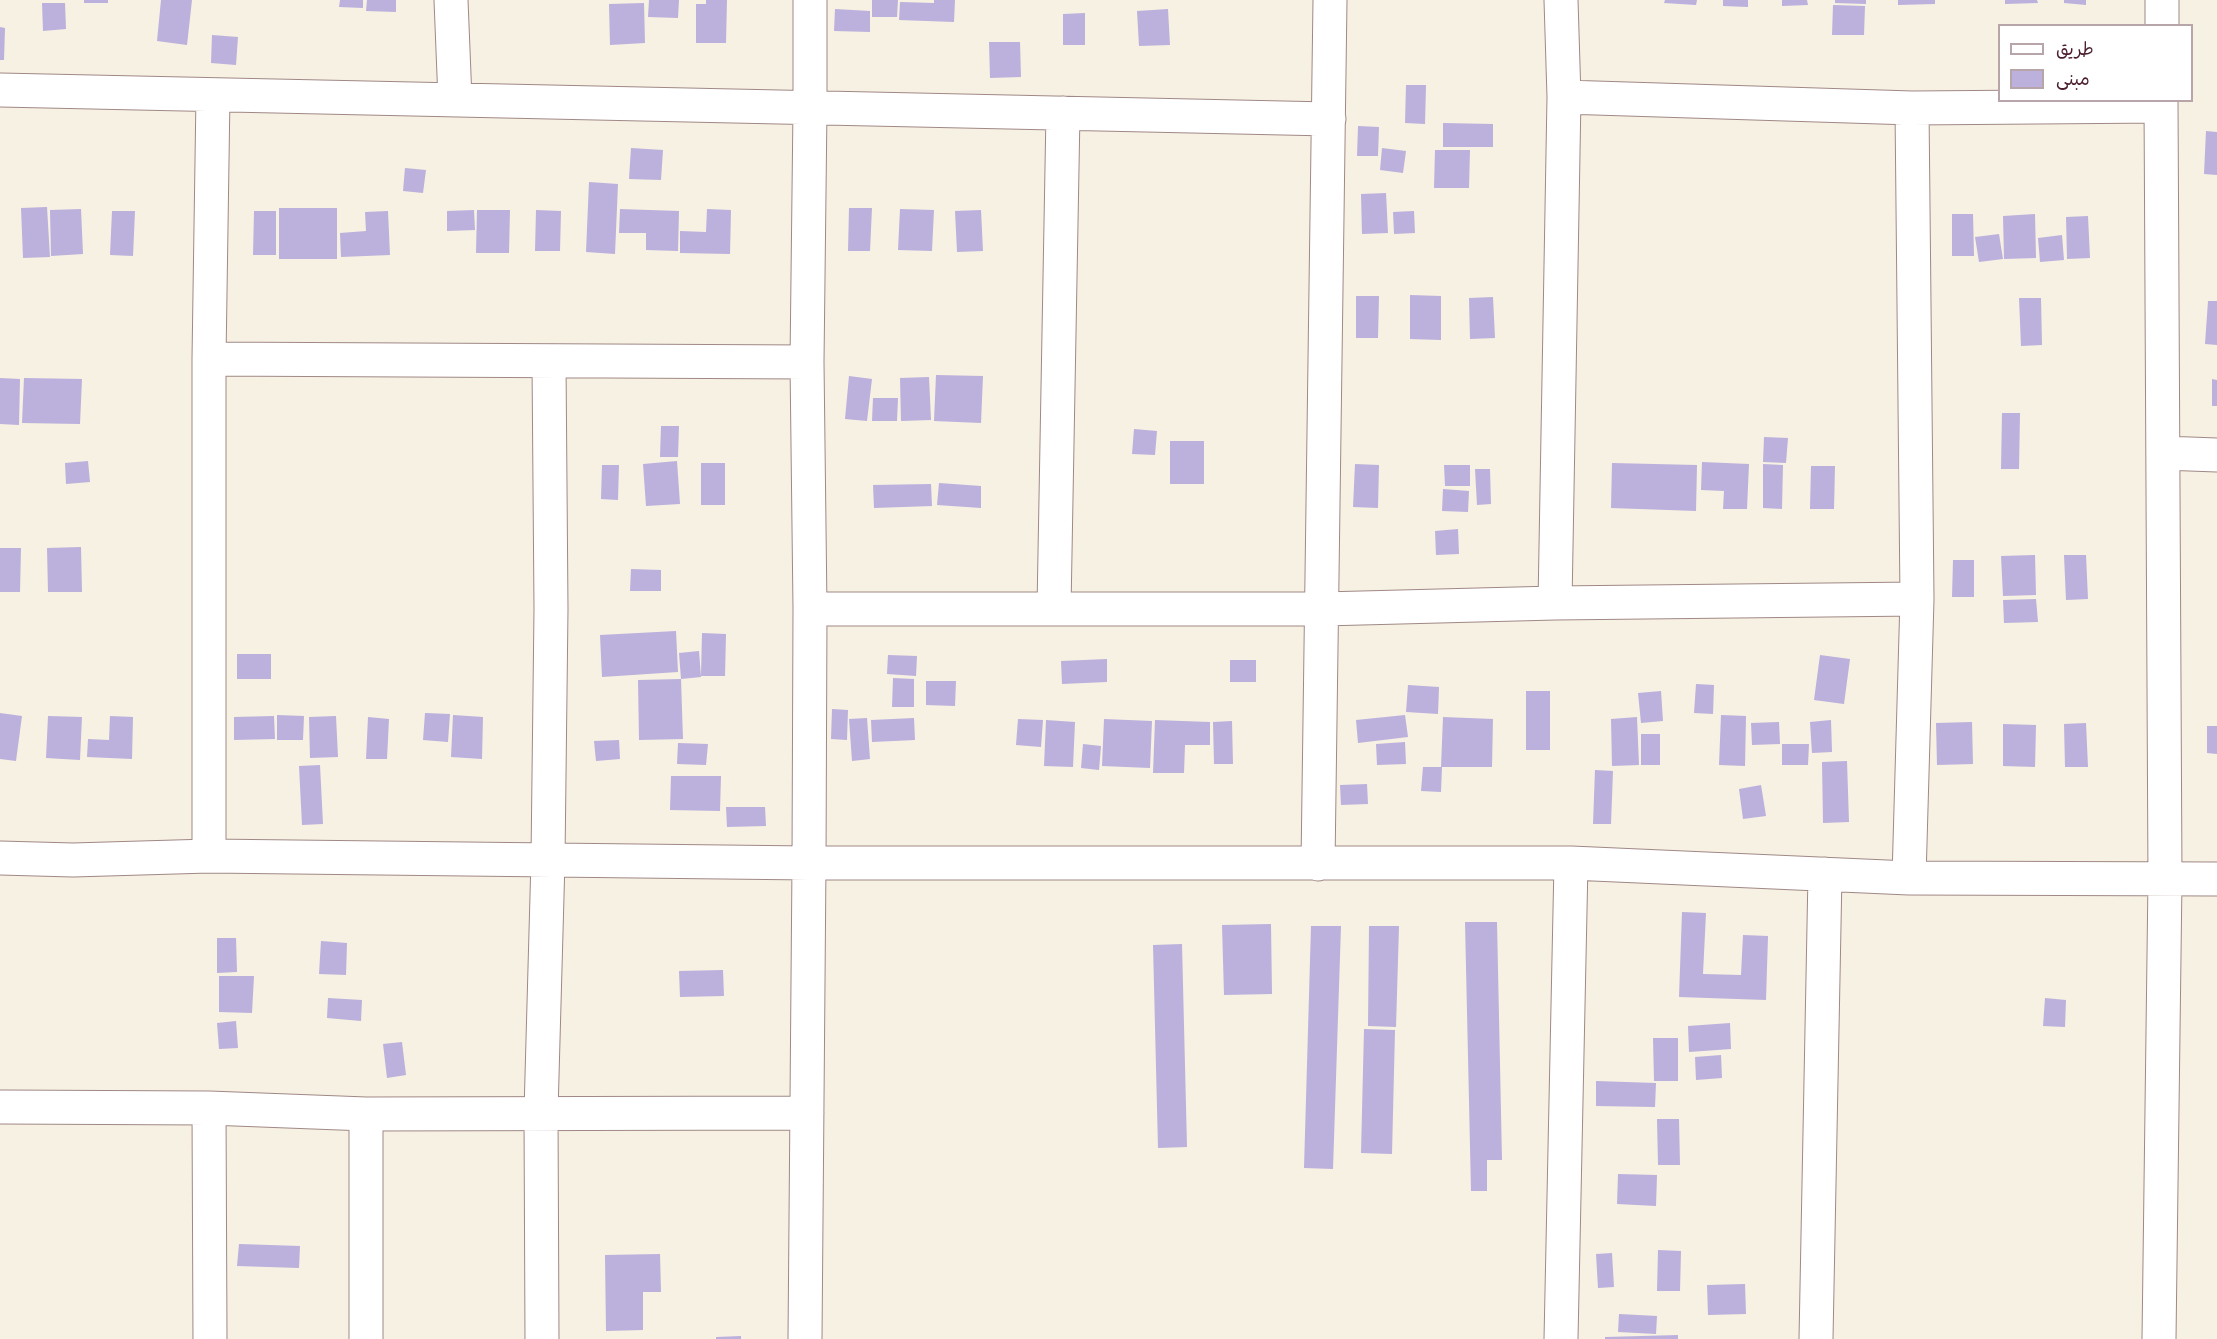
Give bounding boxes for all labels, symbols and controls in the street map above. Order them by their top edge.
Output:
legend [1998,24,2193,102]
text: طريق [2056,33,2094,65]
text: مبنى [2056,63,2090,95]

